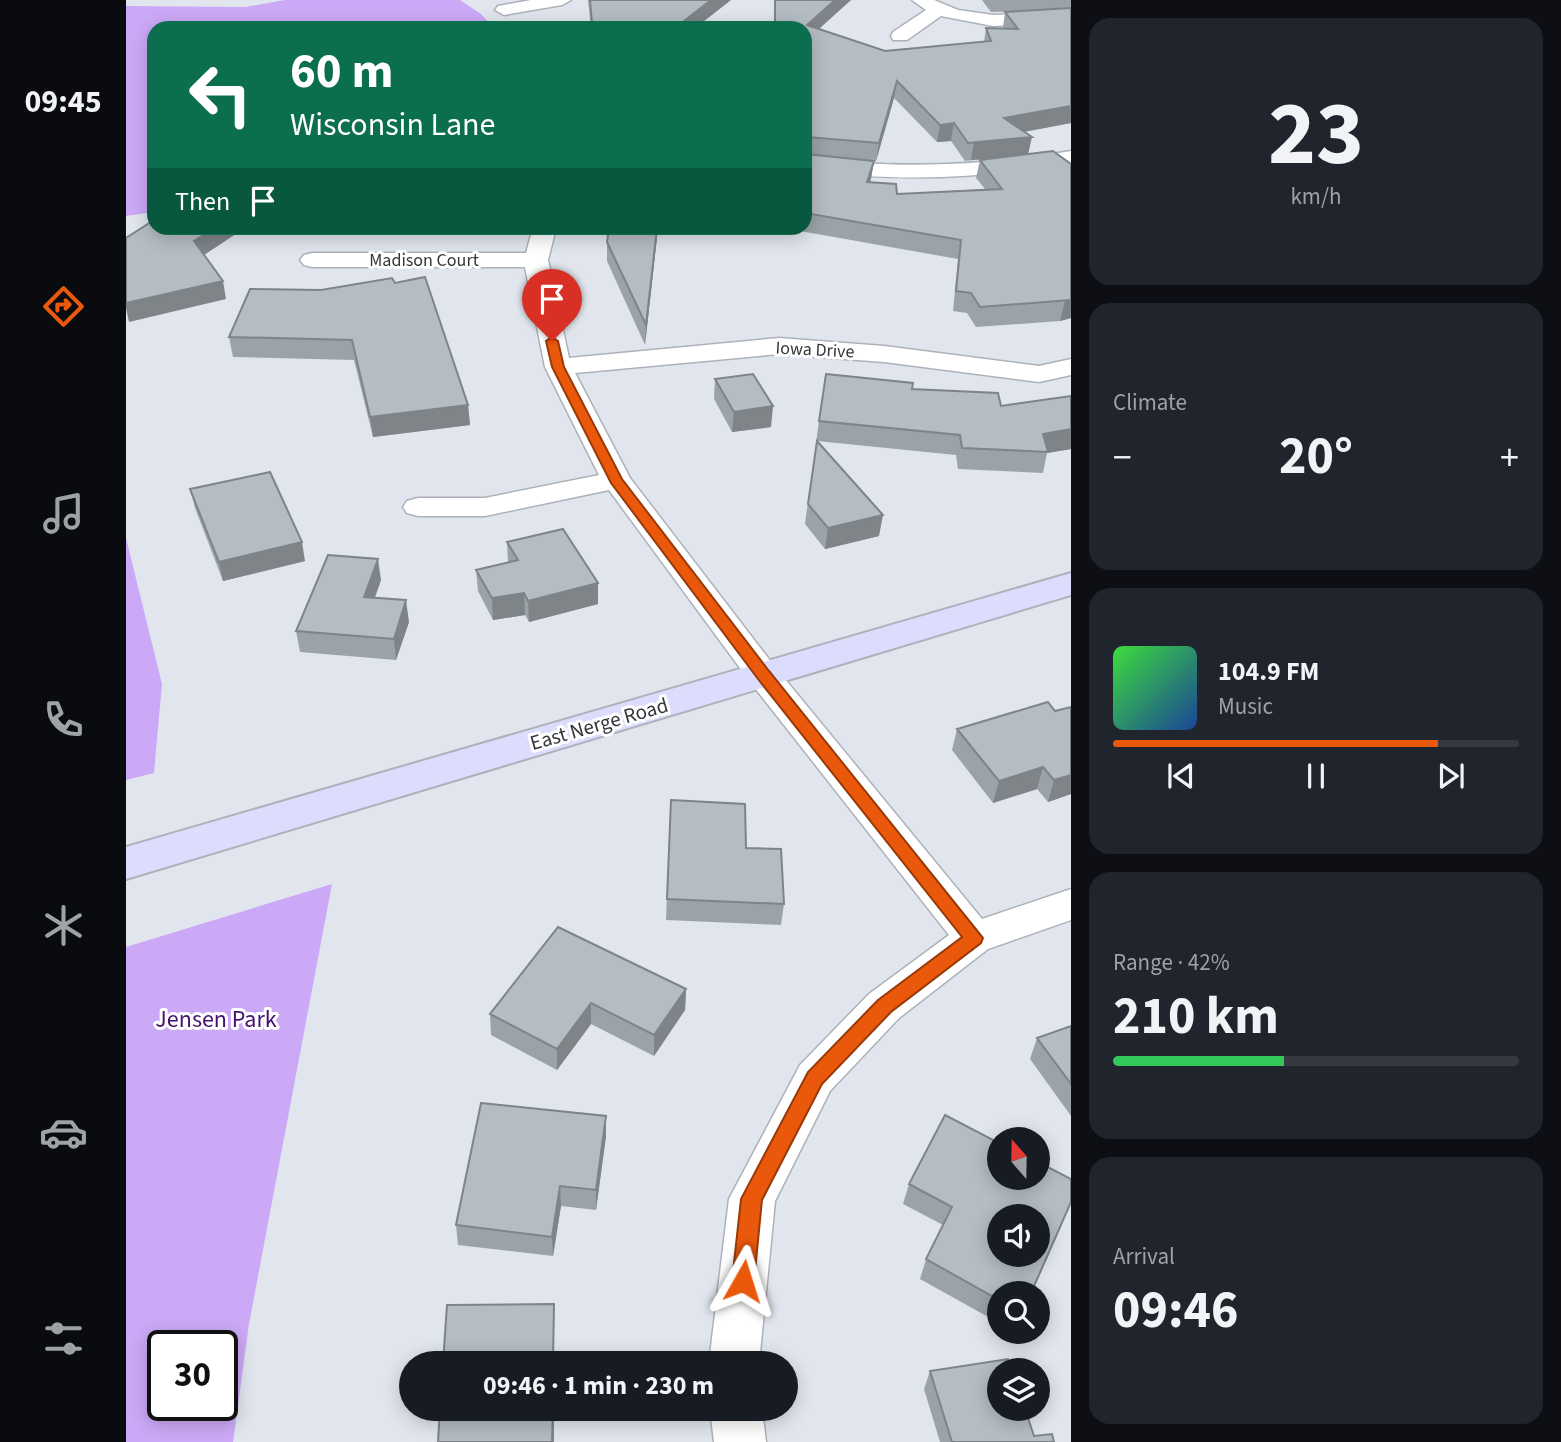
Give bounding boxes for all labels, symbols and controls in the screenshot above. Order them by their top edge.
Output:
text: 60 m [290,37,394,107]
icon: left [175,49,266,140]
text: 23 [1268,70,1364,199]
text: 09:45 [24,79,102,125]
text: Wisconsin Lane [290,102,495,148]
text: km/h [1290,180,1342,213]
icon: arrive [244,182,282,220]
text: Then [175,183,230,220]
street label: Madison Court [369,248,479,273]
pin [522,269,582,341]
icon: arrive [533,280,571,318]
icon: directions [39,282,88,331]
street label: Iowa Drive [775,335,855,365]
text: Climate [1113,386,1187,419]
text: 20° [1279,420,1353,494]
text: − [1113,431,1132,485]
text: + [1500,431,1519,485]
icon: music [39,489,88,538]
text: 104.9 FM [1218,653,1319,690]
street label: East Nerge Road [526,690,672,758]
text: Music [1218,690,1273,723]
icon: phone [39,695,88,744]
icon: previous [1162,757,1200,795]
icon: pause [1297,757,1335,795]
icon: next [1432,757,1470,795]
icon: climate [39,901,88,950]
text: Range · 42% [1113,946,1230,979]
text: 210 km [1113,980,1279,1054]
park label: Jensen Park [155,1002,277,1037]
icon: car [39,1108,88,1157]
north arrow [987,1127,1050,1190]
map controls [987,1127,1050,1421]
button: sound [987,1204,1050,1267]
text: Arrival [1113,1240,1175,1273]
position arrow [706,1244,780,1318]
text: 09:46 [1113,1274,1238,1348]
button: search [987,1281,1050,1344]
icon: filters [39,1314,88,1363]
speed limit sign: 30 [147,1330,238,1421]
button: layers [987,1358,1050,1421]
text: 09:46 · 1 min · 230 m [483,1367,714,1404]

